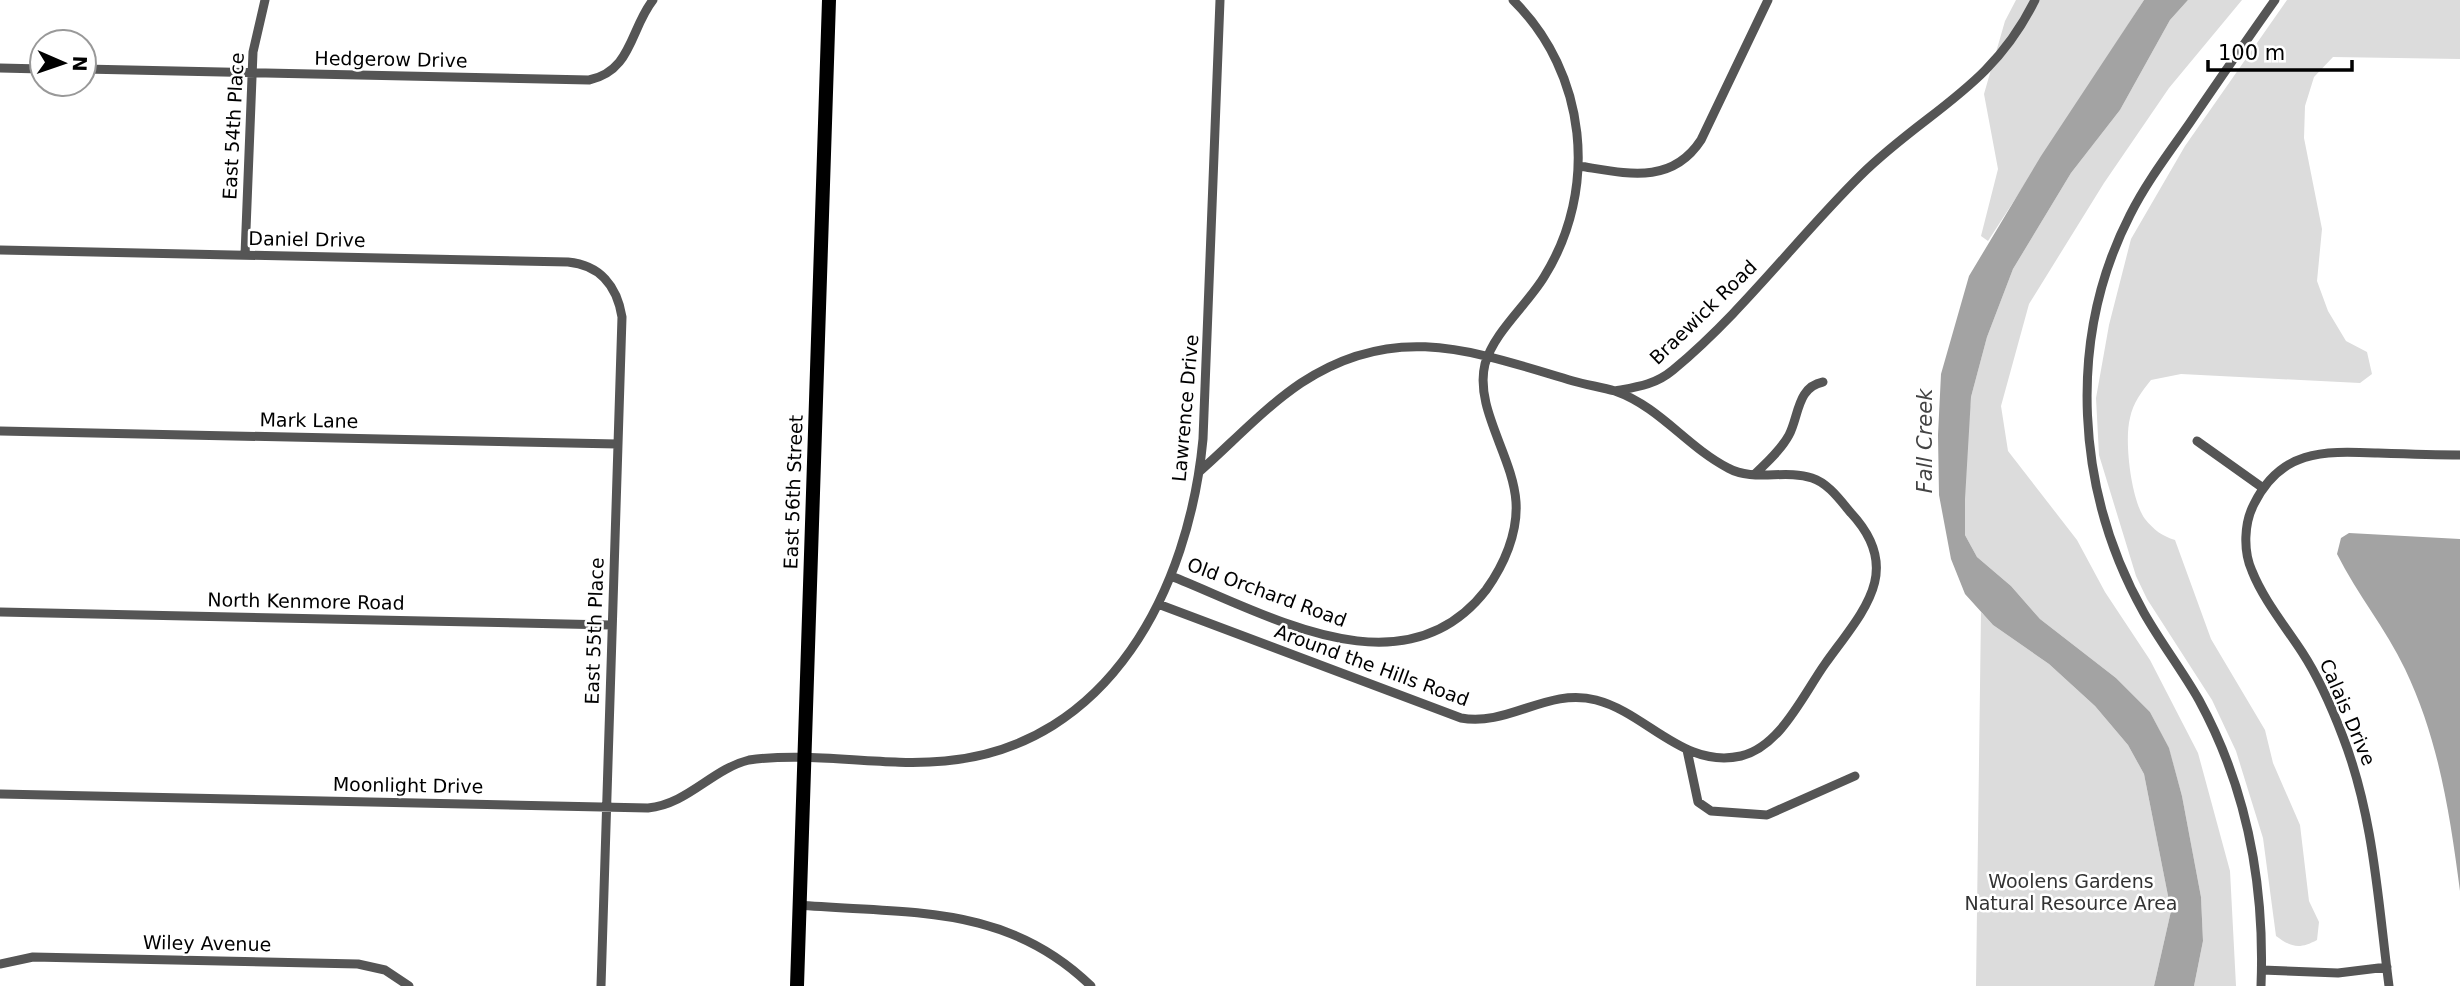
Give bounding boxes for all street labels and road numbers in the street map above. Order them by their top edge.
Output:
street label: Hedgerow Drive [314,47,468,71]
street label: East 54th Place [218,52,248,200]
street label: Daniel Drive [248,227,366,251]
street label: Braewick Road [1645,255,1761,369]
street label: Lawrence Drive [1168,333,1202,483]
street label: Mark Lane [259,408,359,432]
street label: East 56th Street [779,414,807,570]
street label: Old Orchard Road [1184,553,1350,631]
street label: East 55th Place [580,557,608,705]
street label: North Kenmore Road [207,588,405,614]
street label: Around the Hills Road [1272,620,1472,710]
street label: Calais Drive [2316,655,2380,769]
street label: Moonlight Drive [333,773,483,797]
street label: Wiley Avenue [143,931,271,955]

